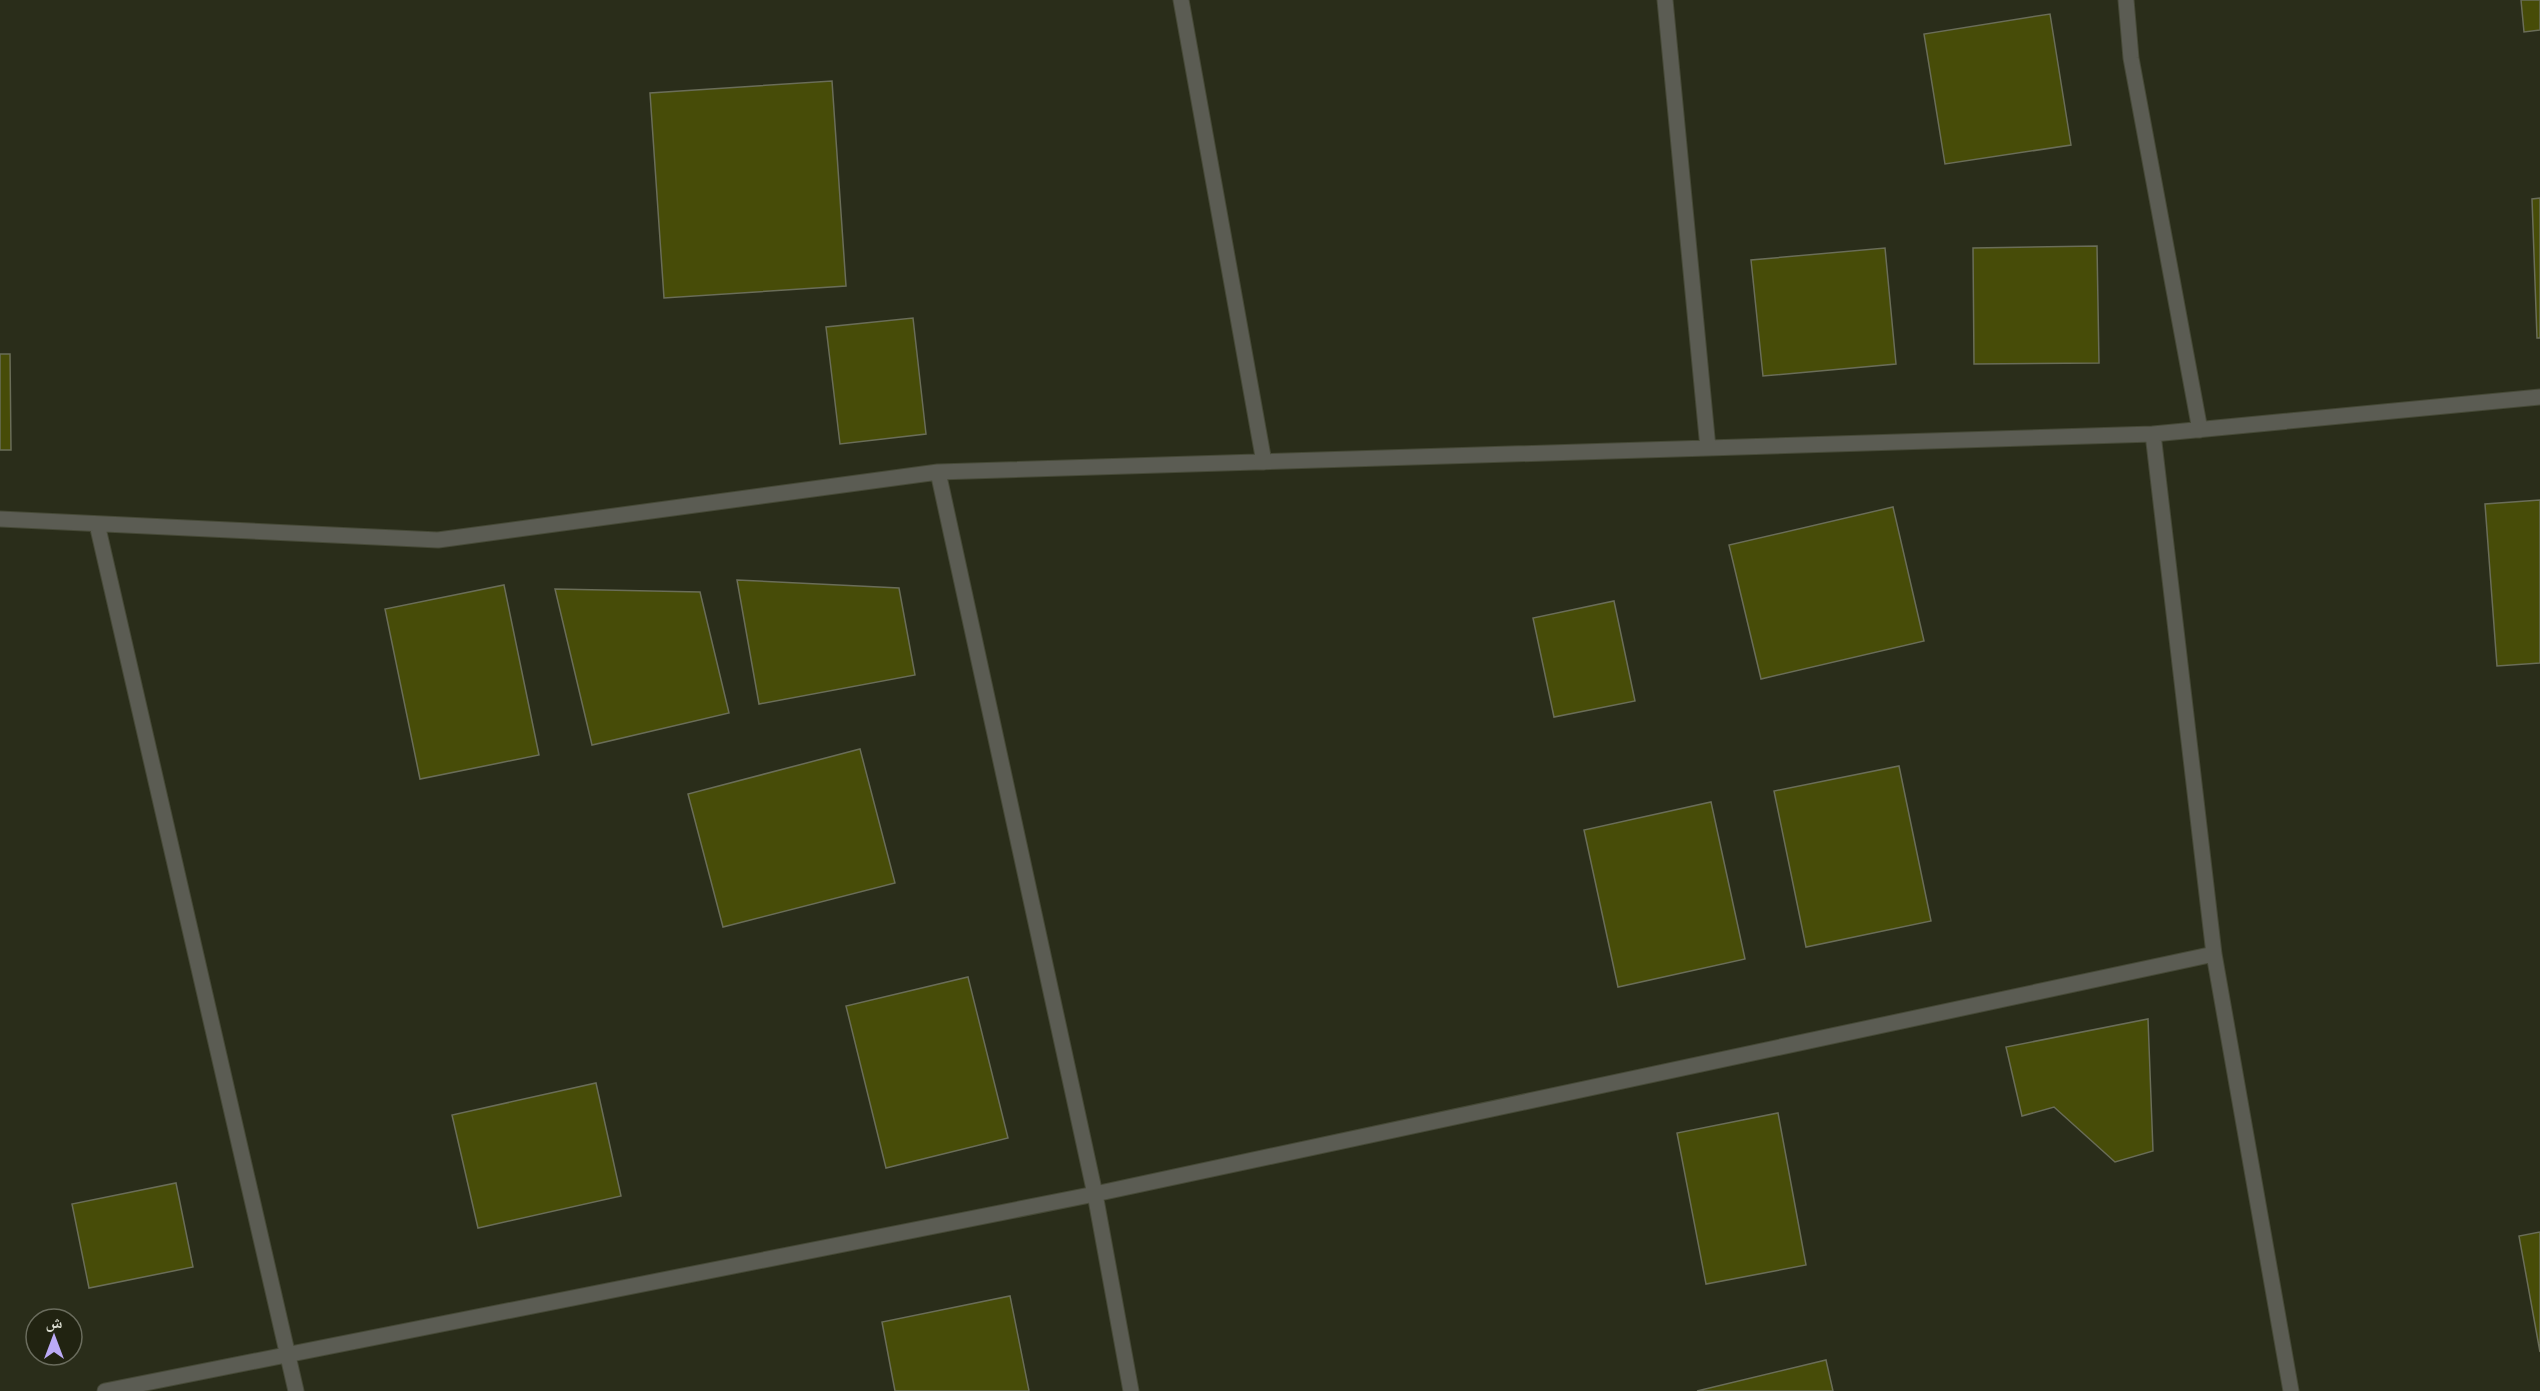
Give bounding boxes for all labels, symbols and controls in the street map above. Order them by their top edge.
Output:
north arrow [24,1307,84,1367]
text: ش [46,1312,63,1334]

